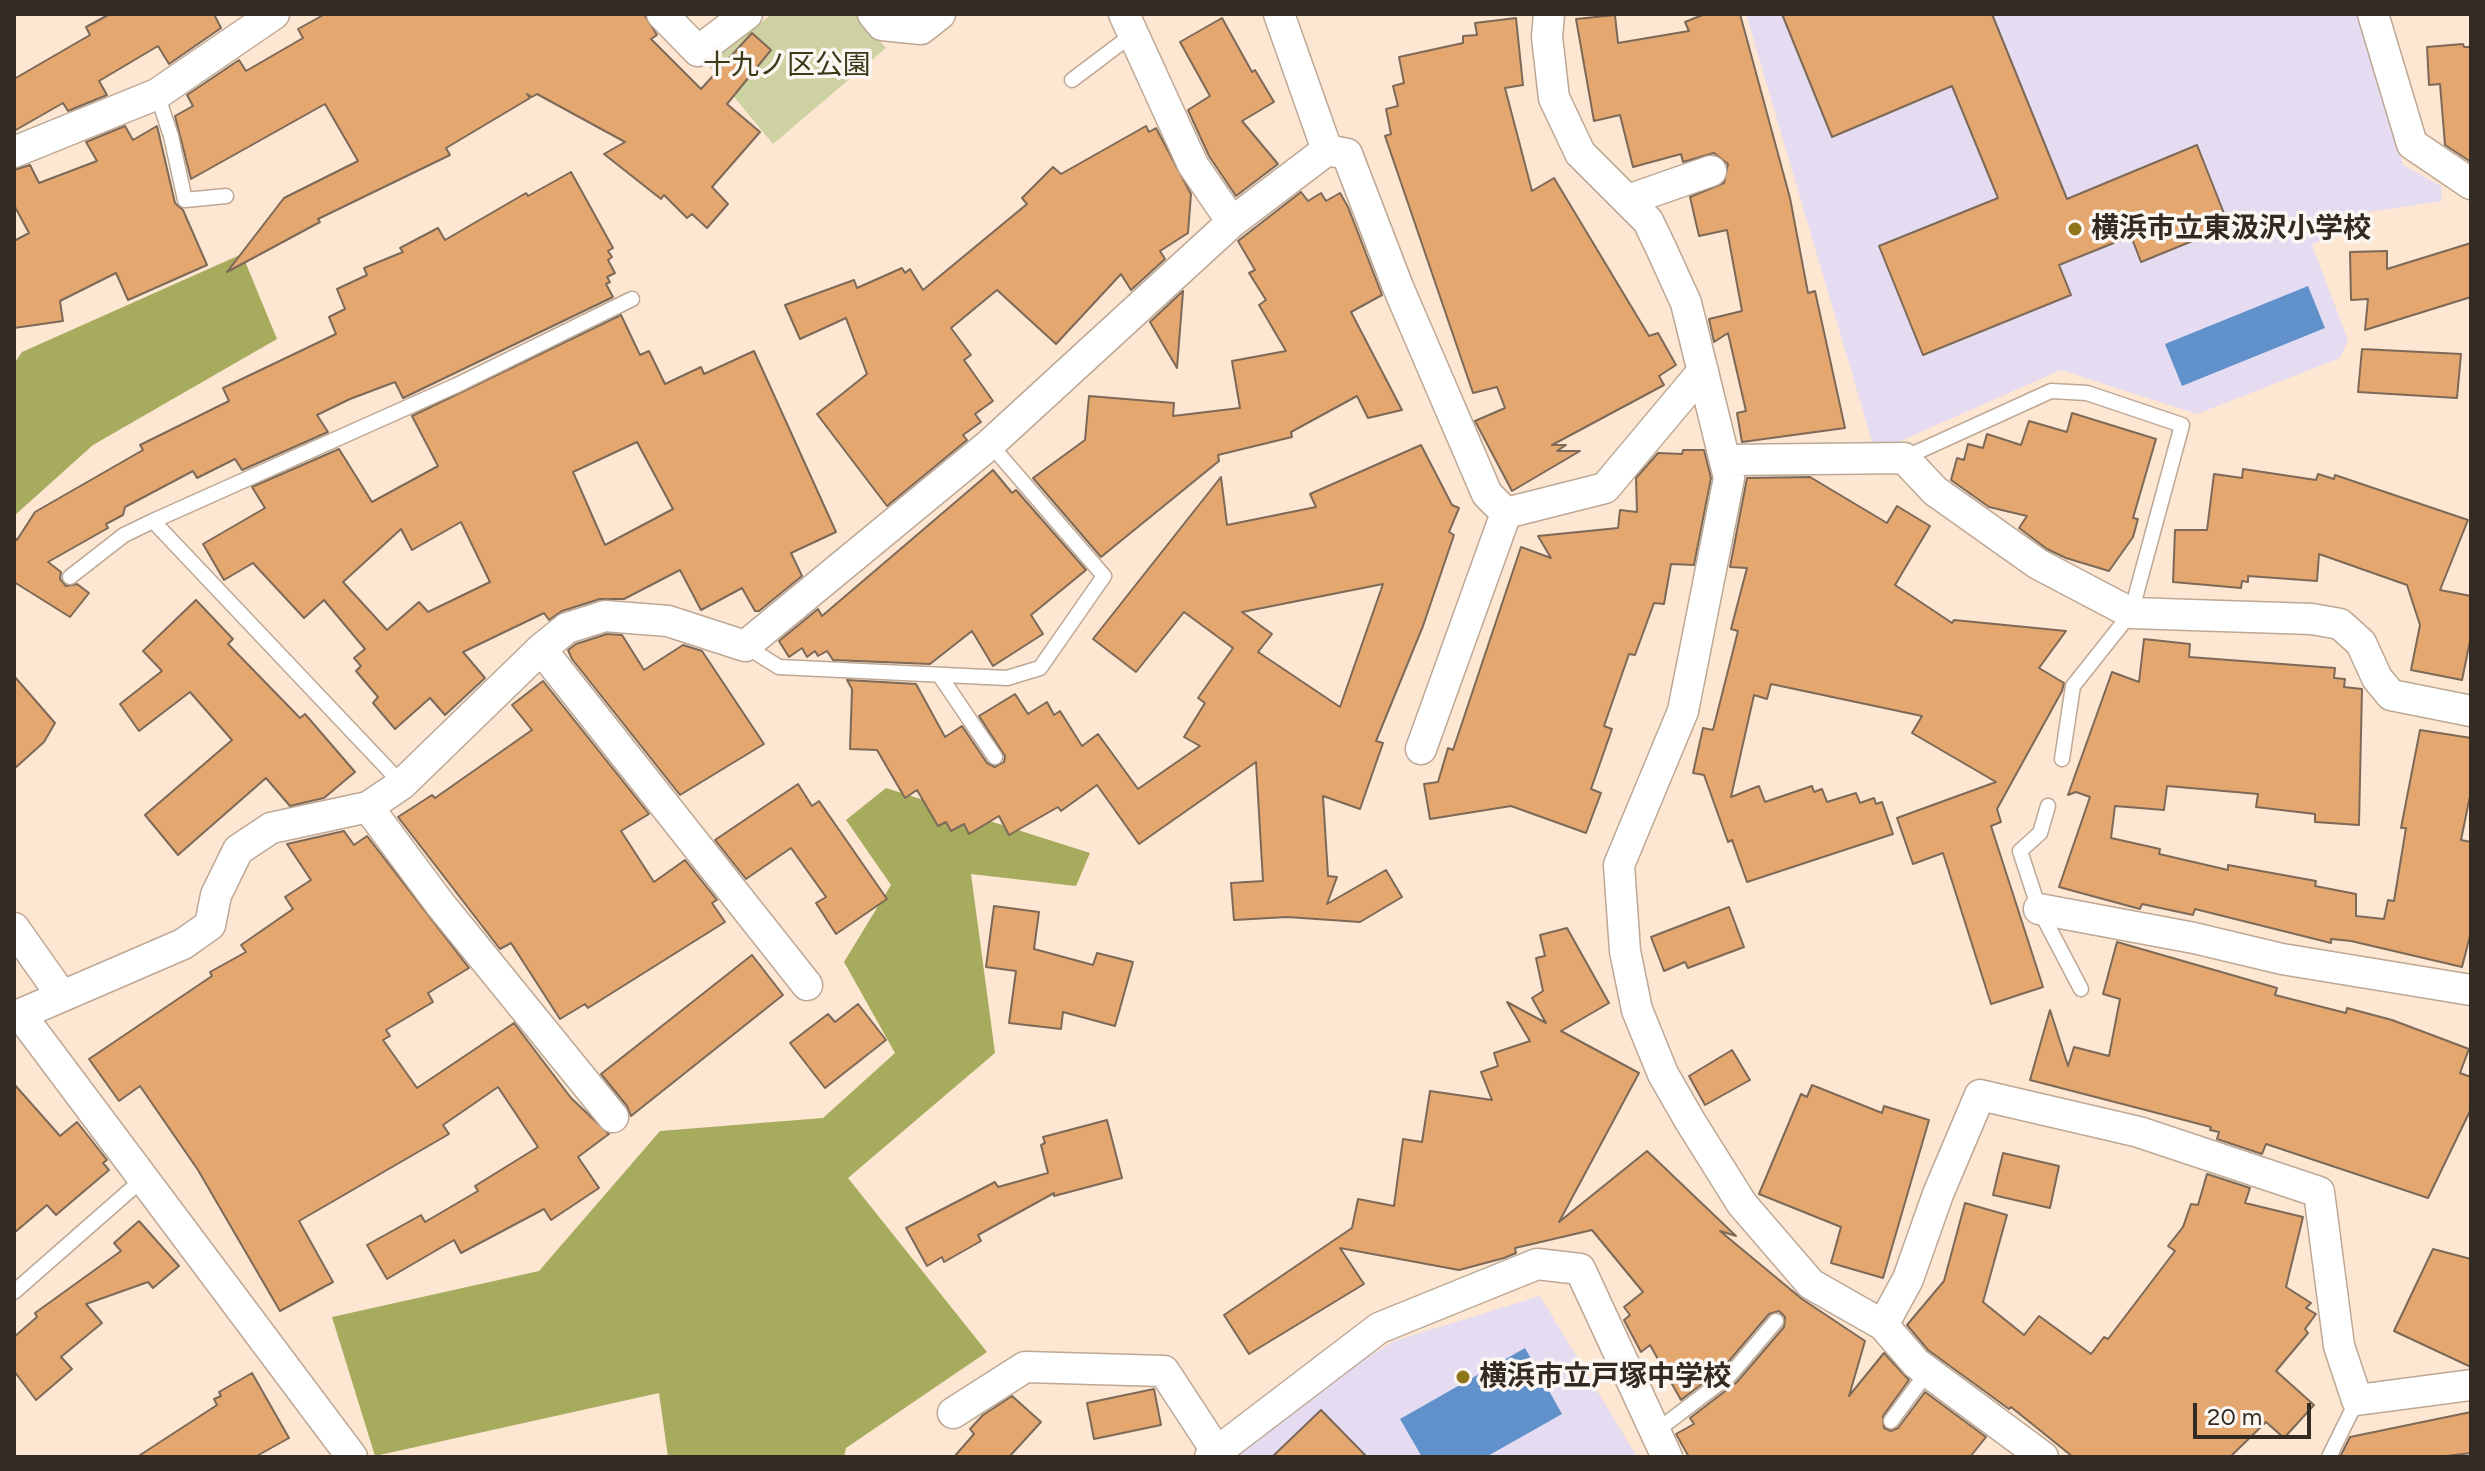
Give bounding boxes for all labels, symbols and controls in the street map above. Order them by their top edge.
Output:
park label: 十九ノ区公園 [703,49,871,83]
place label: 横浜市立東汲沢小学校 [2091,212,2371,246]
marker: 横浜市立東汲沢小学校 [2066,220,2084,238]
place label: 横浜市立戸塚中学校 [1479,1360,1731,1394]
marker: 横浜市立戸塚中学校 [1454,1368,1472,1386]
scale bar [2197,1387,2315,1437]
text: 20 m [2207,1402,2262,1431]

